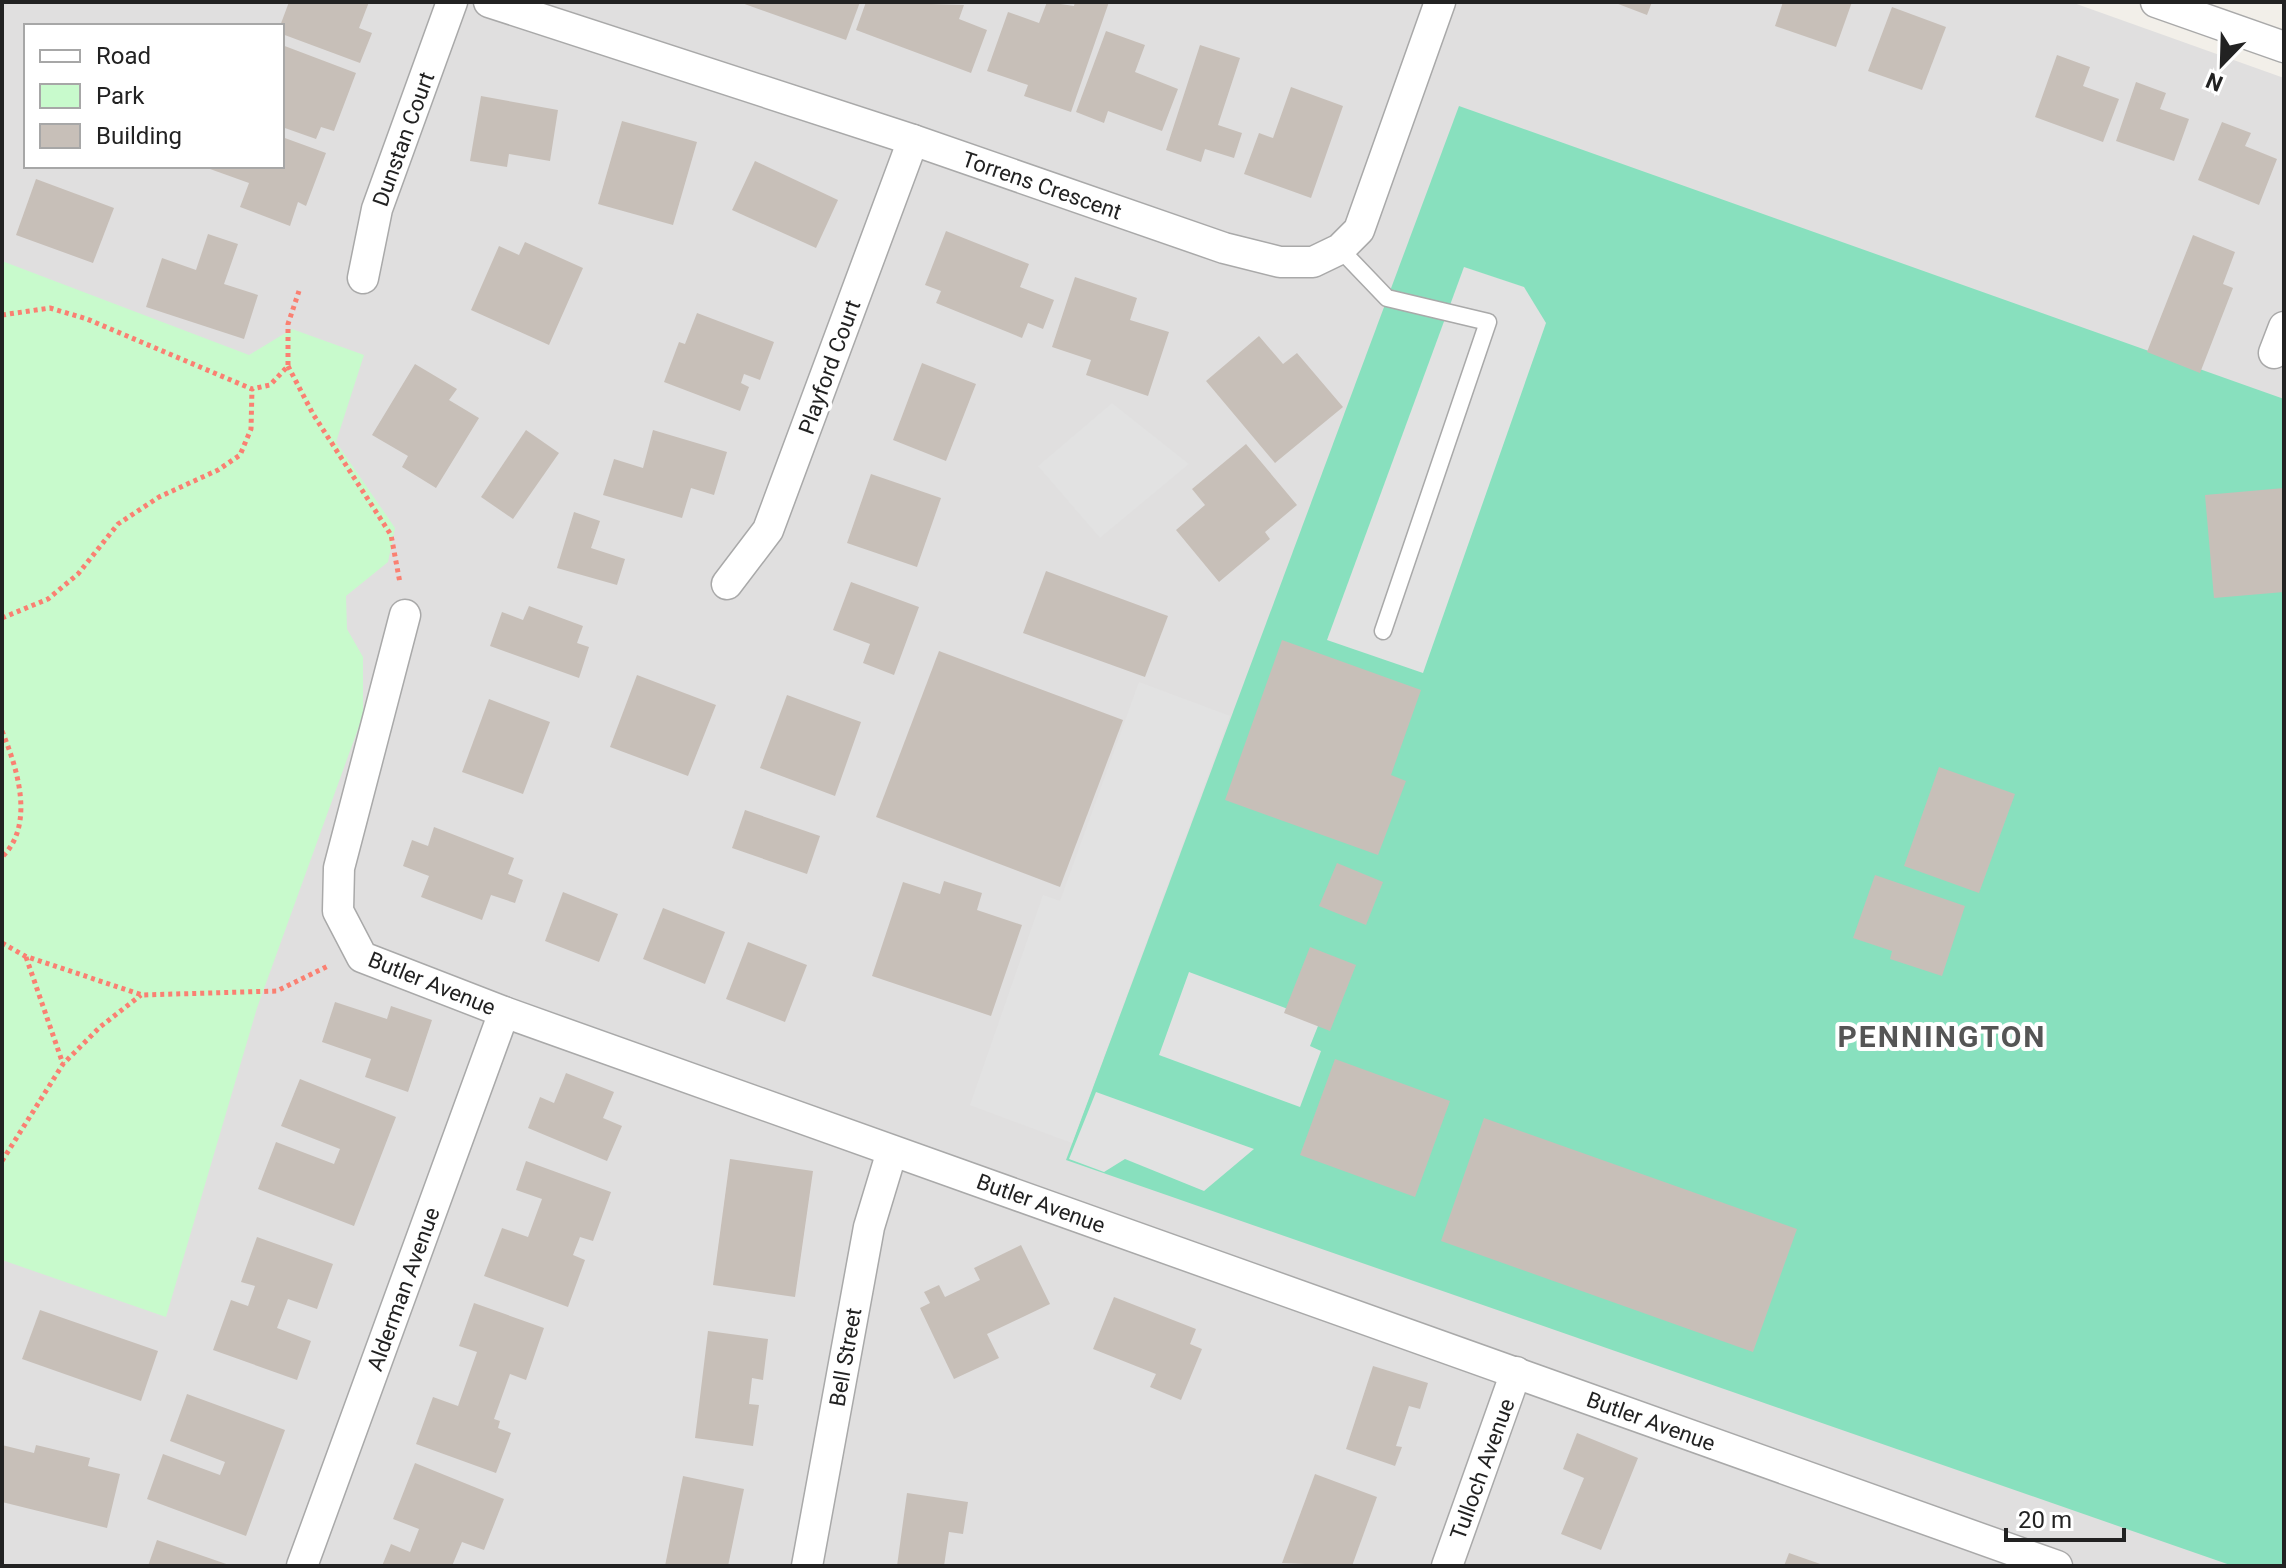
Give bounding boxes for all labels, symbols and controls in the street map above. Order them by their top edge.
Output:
legend [24,24,284,168]
north arrow [2182,24,2262,104]
text: Road [96,42,151,70]
text: N [2202,67,2226,96]
street label: Dunstan Court [368,69,439,210]
text: Park [96,82,145,110]
text: Building [96,122,182,150]
street label: Torrens Crescent [959,146,1125,224]
street label: Playford Court [794,297,865,438]
street label: Butler Avenue [365,947,499,1020]
district label: PENNINGTON [1838,1019,2046,1054]
street label: Butler Avenue [973,1169,1108,1238]
street label: Alderman Avenue [362,1204,445,1374]
street label: Bell Street [825,1306,866,1408]
street label: Butler Avenue [1583,1387,1718,1456]
street label: Tulloch Avenue [1445,1395,1520,1543]
scale bar [2006,1492,2124,1542]
text: 20 m [2018,1506,2072,1534]

